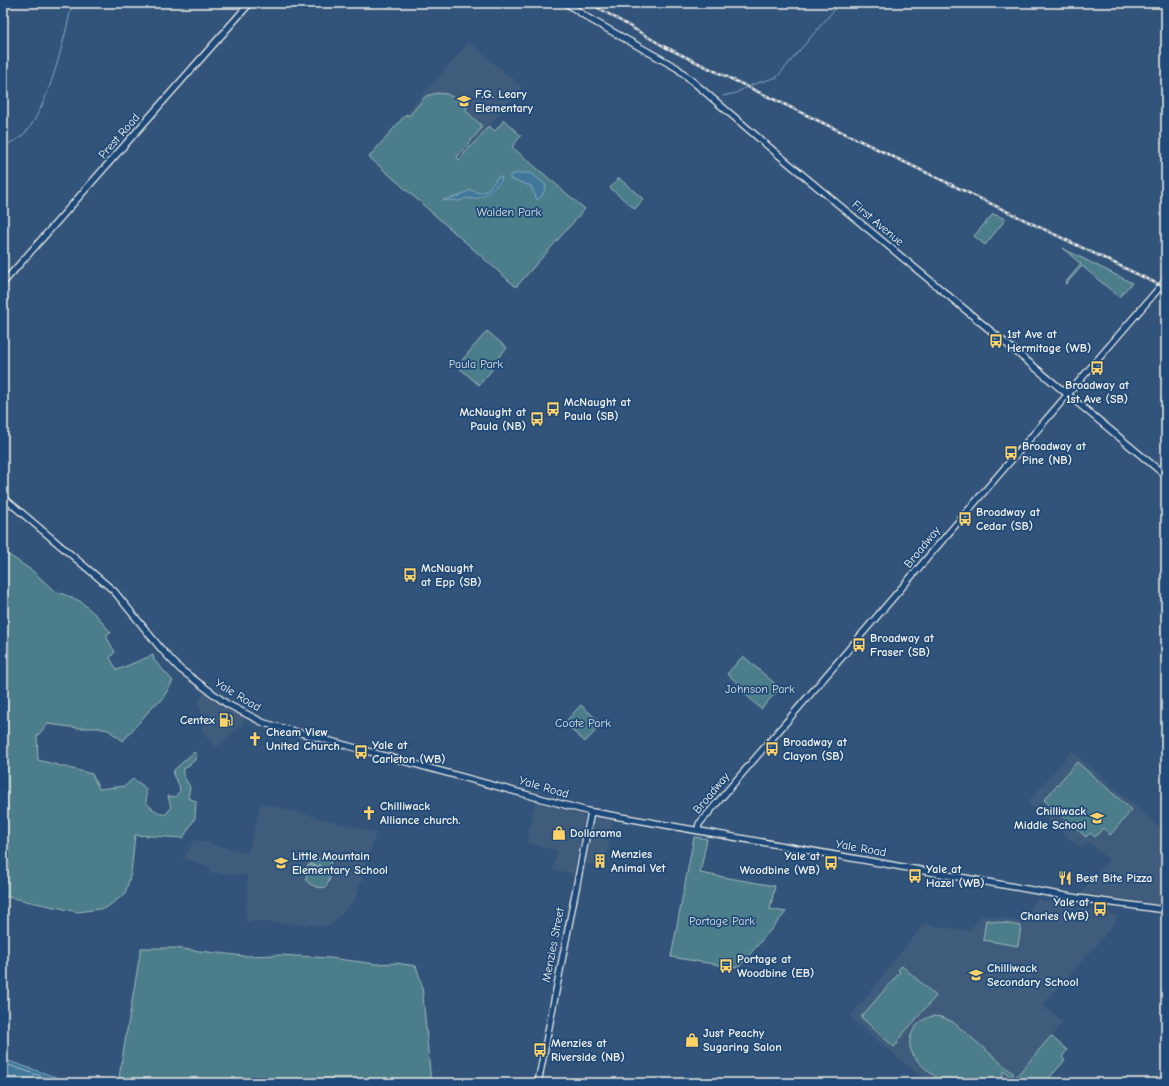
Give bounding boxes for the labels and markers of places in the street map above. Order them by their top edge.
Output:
place label: F.G. Leary Elementary [475,87,533,115]
school or university icon: F.G. Leary Elementary [456,93,472,109]
place label: 1st Ave at Hermitage (WB) [1007,327,1091,355]
bus stop icon: 1st Ave at Hermitage (WB) [988,333,1004,349]
bus stop icon: Broadway at 1st Ave (SB) [1089,360,1105,376]
place label: Broadway at 1st Ave (SB) [1065,378,1130,406]
place label: McNaught at Paula (SB) [564,395,632,423]
bus stop icon: McNaught at Paula (SB) [545,401,561,417]
place label: McNaught at Paula (NB) [459,405,527,433]
bus stop icon: McNaught at Paula (NB) [529,411,545,427]
place label: Broadway at Pine (NB) [1022,439,1087,467]
bus stop icon: Broadway at Pine (NB) [1003,445,1019,461]
place label: Broadway at Cedar (SB) [976,505,1041,533]
bus stop icon: Broadway at Cedar (SB) [957,511,973,527]
place label: McNaught at Epp (SB) [421,561,482,589]
bus stop icon: McNaught at Epp (SB) [402,567,418,583]
place label: Broadway at Fraser (SB) [870,631,935,659]
bus stop icon: Broadway at Fraser (SB) [851,637,867,653]
fuel station icon: Centex [218,712,234,728]
place label: Centex [180,713,215,727]
place label: Cheam View United Church [266,725,340,753]
church icon: Cheam View United Church [247,731,263,747]
place label: Broadway at Clayon (SB) [783,735,848,763]
place label: Yale at Carleton (WB) [372,738,446,766]
bus stop icon: Broadway at Clayon (SB) [764,741,780,757]
bus stop icon: Yale at Carleton (WB) [353,744,369,760]
place label: Chilliwack Alliance church. [380,799,460,827]
place label: Chilliwack Middle School [1014,804,1086,832]
church icon: Chilliwack Alliance church. [361,805,377,821]
school or university icon: Chilliwack Middle School [1089,810,1105,826]
shop icon: Dollarama [551,825,567,841]
place label: Dollarama [570,826,622,840]
place label: Menzies Animal Vet [611,847,666,875]
place label: Little Mountain Elementary School [292,849,388,877]
place label: Yale at Woodbine (WB) [740,849,821,877]
building icon: Menzies Animal Vet [592,853,608,869]
school or university icon: Little Mountain Elementary School [273,855,289,871]
bus stop icon: Yale at Woodbine (WB) [823,855,839,871]
place label: Yale at Hazel (WB) [926,862,985,890]
bus stop icon: Yale at Hazel (WB) [907,868,923,884]
restaurant icon: Best Bite Pizza [1057,870,1073,886]
place label: Best Bite Pizza [1076,871,1152,885]
place label: Yale at Charles (WB) [1020,895,1090,923]
bus stop icon: Yale at Charles (WB) [1092,901,1108,917]
place label: Portage at Woodbine (EB) [737,952,814,980]
bus stop icon: Portage at Woodbine (EB) [718,958,734,974]
place label: Chilliwack Secondary School [987,961,1079,989]
school or university icon: Chilliwack Secondary School [968,967,984,983]
place label: Just Peachy Sugaring Salon [703,1026,782,1054]
shop icon: Just Peachy Sugaring Salon [684,1032,700,1048]
place label: Menzies at Riverside (NB) [551,1036,625,1064]
bus stop icon: Menzies at Riverside (NB) [532,1042,548,1058]

